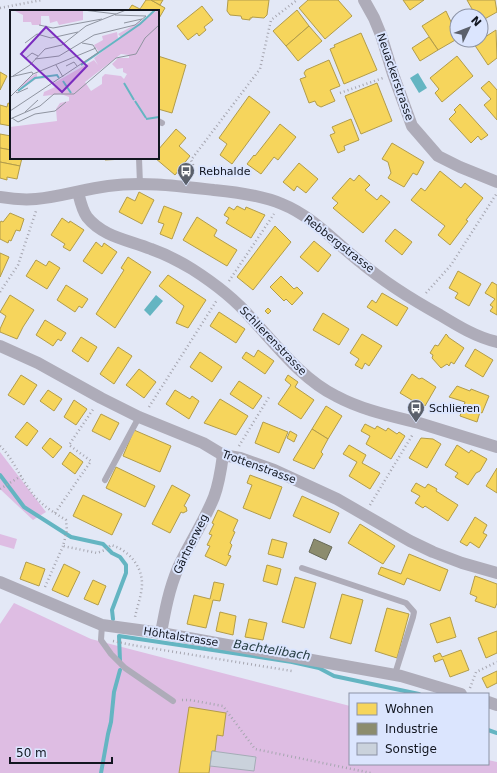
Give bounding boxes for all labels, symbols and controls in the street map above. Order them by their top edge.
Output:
north arrow [449,8,489,48]
inset map [10,10,159,159]
text: N [468,14,484,29]
street label: Neuackerstrasse [374,32,416,123]
bus stop icon: Rebhalde [176,161,196,186]
place label: Rebhalde [199,165,251,178]
street label: Rebbergstrasse [301,213,377,276]
street label: Schlierenstrasse [237,304,309,378]
bus stop icon: Schlieren [406,398,426,423]
place label: Schlieren [429,402,480,415]
street label: Trottenstrasse [219,447,298,487]
street label: Gärtnerweg [171,512,211,576]
street label: Höhtalstrasse [143,625,220,649]
water label: Bachtelibach [233,637,311,663]
legend [349,693,489,765]
text: Wohnen [385,702,434,716]
text: Industrie [385,722,438,736]
scale bar [10,739,112,765]
text: Sonstige [385,742,437,756]
text: 50 m [16,746,47,760]

